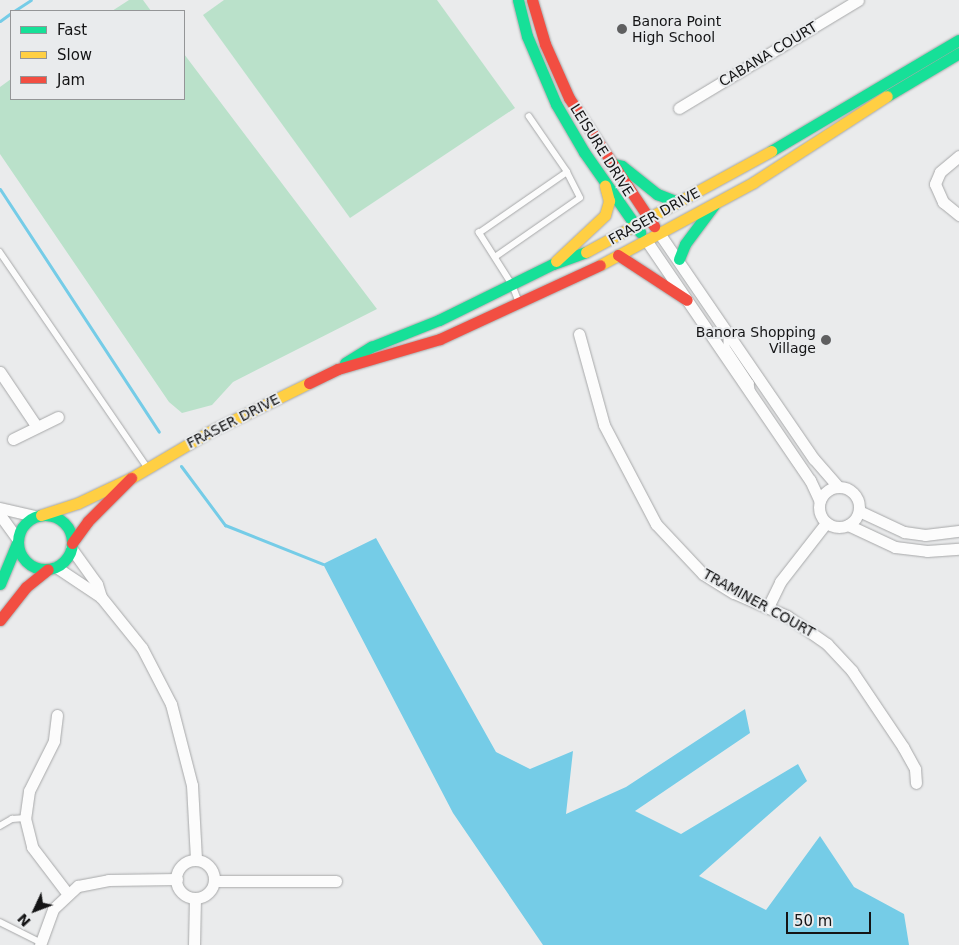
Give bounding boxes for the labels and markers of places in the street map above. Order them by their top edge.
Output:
place label: Banora Point High School [632,13,721,46]
marker: Banora Point High School [616,23,628,35]
place label: Banora Shopping Village [696,324,816,357]
marker: Banora Shopping Village [820,334,832,346]

